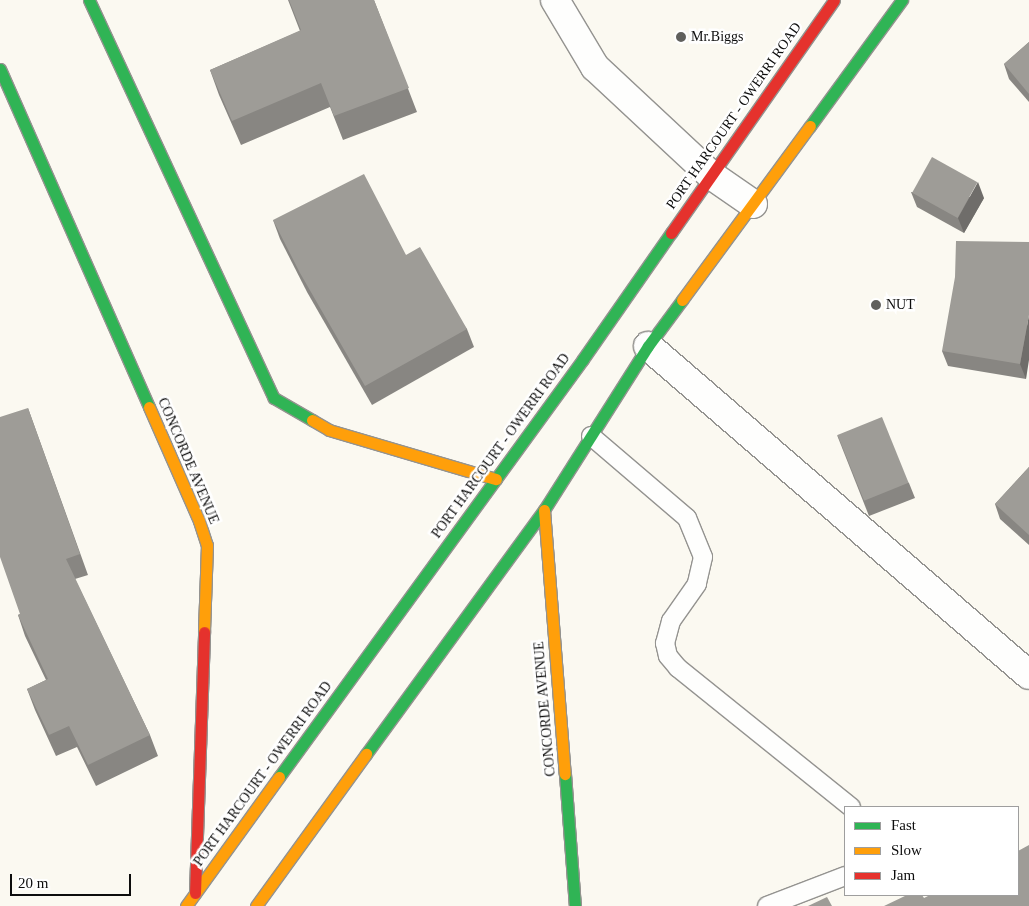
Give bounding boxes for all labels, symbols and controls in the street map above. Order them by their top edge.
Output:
street label: PORT HARCOURT - OWERRI ROAD [663,19,805,213]
place label: Mr.Biggs [691,29,744,45]
marker: Mr.Biggs [675,31,687,43]
place label: NUT [886,297,915,313]
marker: NUT [870,299,882,311]
street label: PORT HARCOURT - OWERRI ROAD [428,350,574,542]
street label: CONCORDE AVENUE [154,395,222,527]
street label: CONCORDE AVENUE [531,640,559,778]
street label: PORT HARCOURT - OWERRI ROAD [190,678,336,870]
legend [844,806,1019,896]
text: Fast [891,817,916,833]
text: Slow [891,842,922,858]
scale bar [12,864,134,896]
text: Jam [891,867,915,883]
text: 20 m [18,875,48,891]

